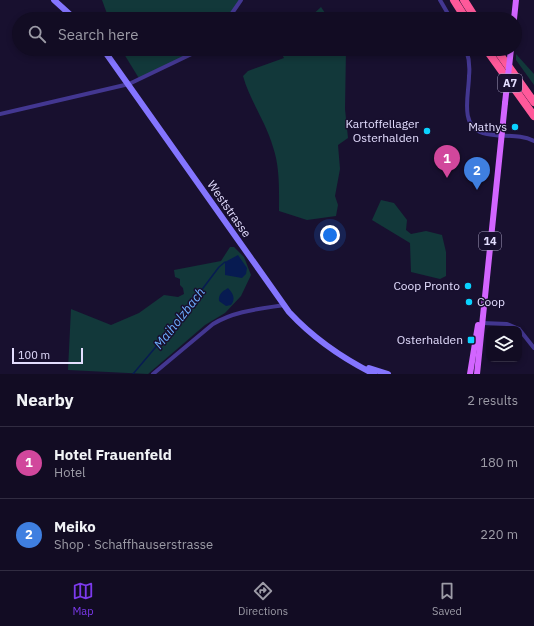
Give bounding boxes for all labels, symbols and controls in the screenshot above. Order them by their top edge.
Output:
search box [12,12,522,56]
icon: search [26,23,48,45]
text: Search here [58,25,138,44]
road number: A7 [498,74,522,92]
place label: Kartoffellager Osterhalden [345,116,420,145]
place label: Mathys [468,119,507,134]
marker: Mathys [510,122,520,132]
marker: Kartoffellager Osterhalden [422,126,432,136]
pin: 1 [434,145,460,178]
pin: 2 [464,157,490,190]
street label: Weststrasse [204,177,255,240]
your location [320,225,340,245]
road number: 14 [479,232,501,250]
place label: Coop Pronto [393,278,460,293]
marker: Coop Pronto [463,281,473,291]
water label: Maiholzbach [150,284,209,353]
place label: Coop [477,294,505,309]
marker: Coop [464,297,474,307]
map controls [486,326,522,362]
button: layers [486,326,522,362]
place label: Osterhalden [397,332,463,347]
marker: Osterhalden [466,335,476,345]
scale bar [12,346,83,365]
text: 100 m [18,348,50,362]
text: Nearby [16,389,74,411]
text: 2 results [467,392,518,409]
text: Hotel Frauenfeld [54,445,172,464]
text: 1 [25,454,33,471]
text: 180 m [480,454,518,471]
text: Hotel [54,464,86,481]
text: Meiko [54,517,96,536]
text: 2 [25,526,33,543]
text: 220 m [480,526,518,543]
text: Shop · Schaffhauserstrasse [54,536,213,553]
tab: Map [72,580,94,618]
tab: Directions [238,580,288,618]
tab: Saved [432,580,462,618]

